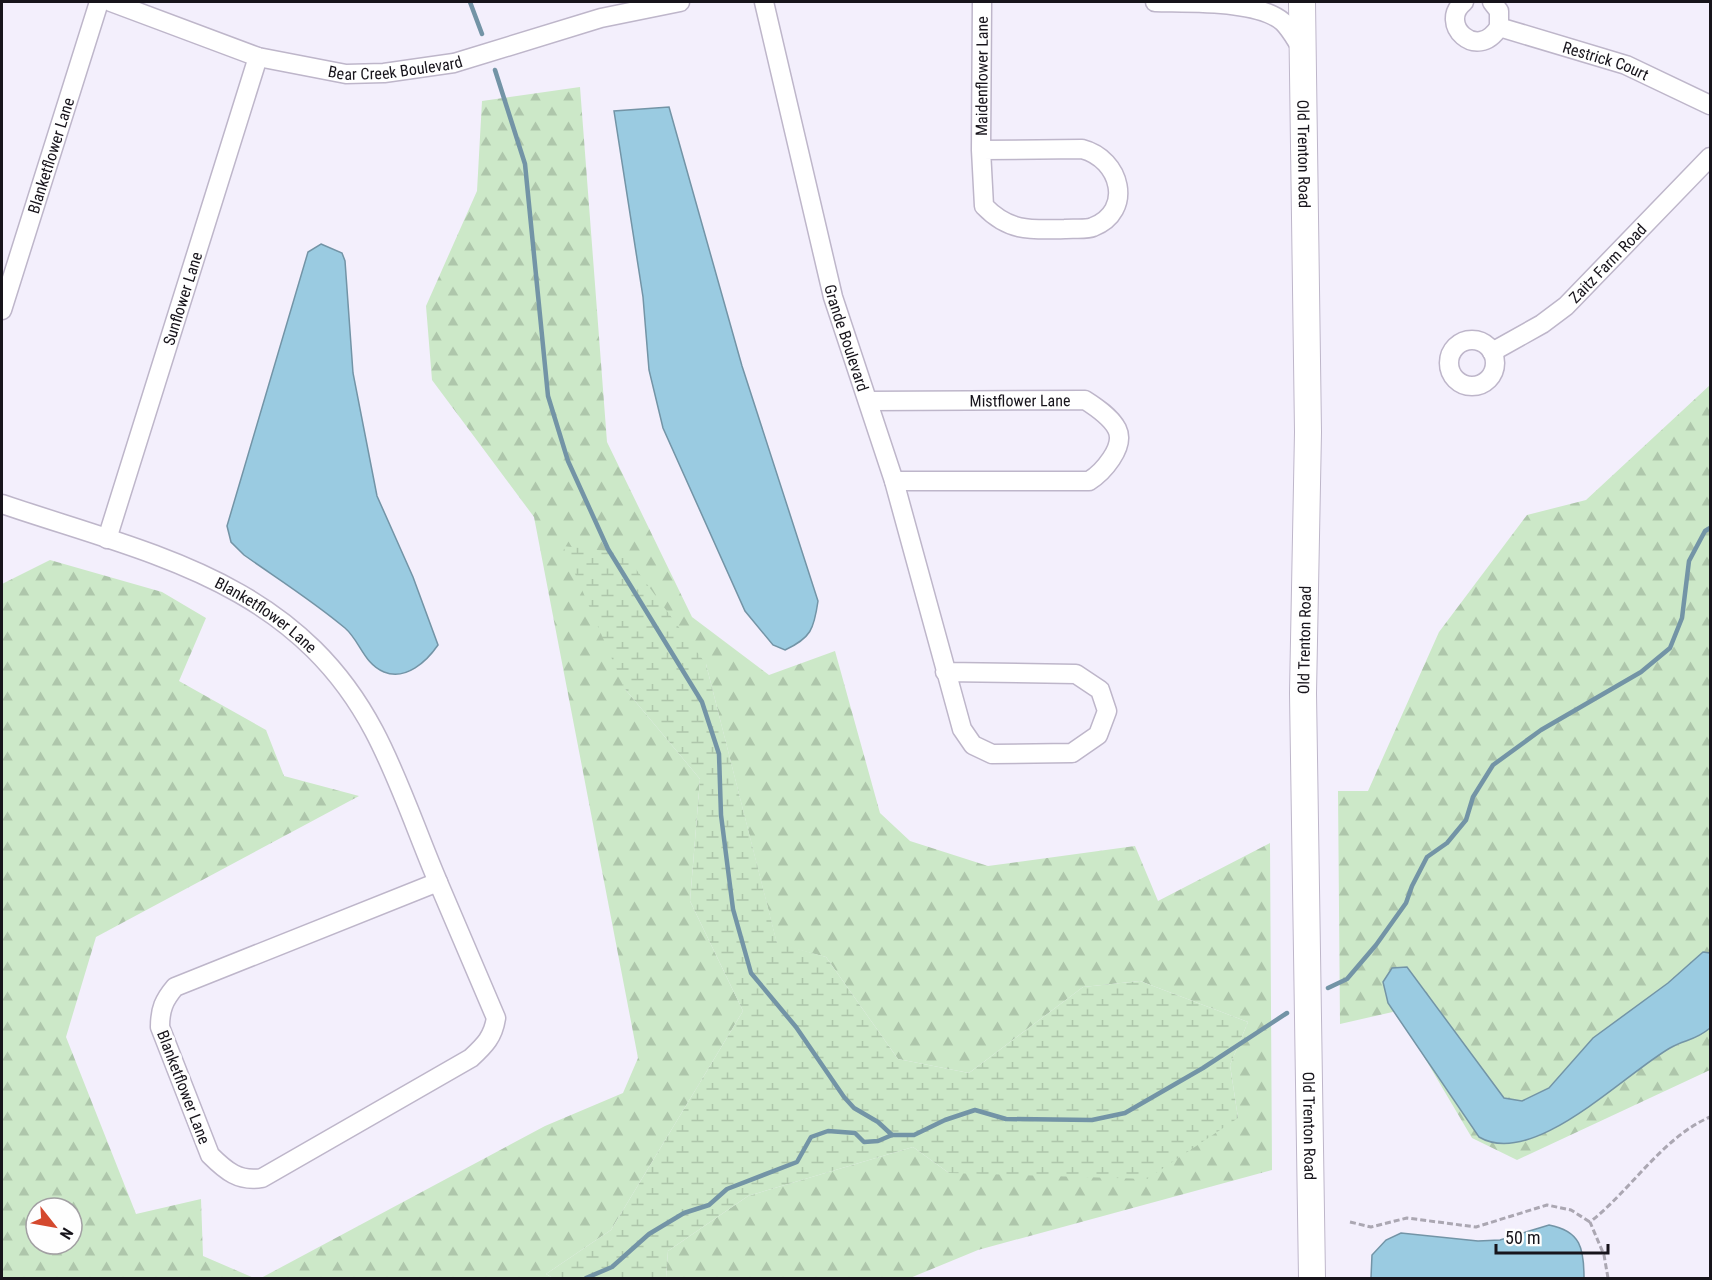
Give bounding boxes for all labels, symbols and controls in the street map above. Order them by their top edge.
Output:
street label: Maidenflower Lane [972,16,992,136]
street label: Restrick Court [1560,38,1652,85]
street label: Bear Creek Boulevard [326,52,465,84]
street label: Blanketflower Lane [24,95,78,216]
street label: Old Trenton Road [1293,100,1314,208]
street label: Zaitz Farm Road [1565,220,1650,307]
street label: Sunflower Lane [159,250,206,348]
street label: Grande Boulevard [820,283,873,394]
street label: Mistflower Lane [970,391,1070,411]
street label: Blanketflower Lane [212,573,321,657]
street label: Old Trenton Road [1294,586,1315,694]
street label: Blanketflower Lane [153,1028,214,1147]
street label: Old Trenton Road [1299,1071,1319,1180]
north arrow [24,1196,84,1256]
scale bar [1496,1217,1608,1255]
text: N [56,1224,77,1243]
text: 50 m [1505,1227,1540,1248]

